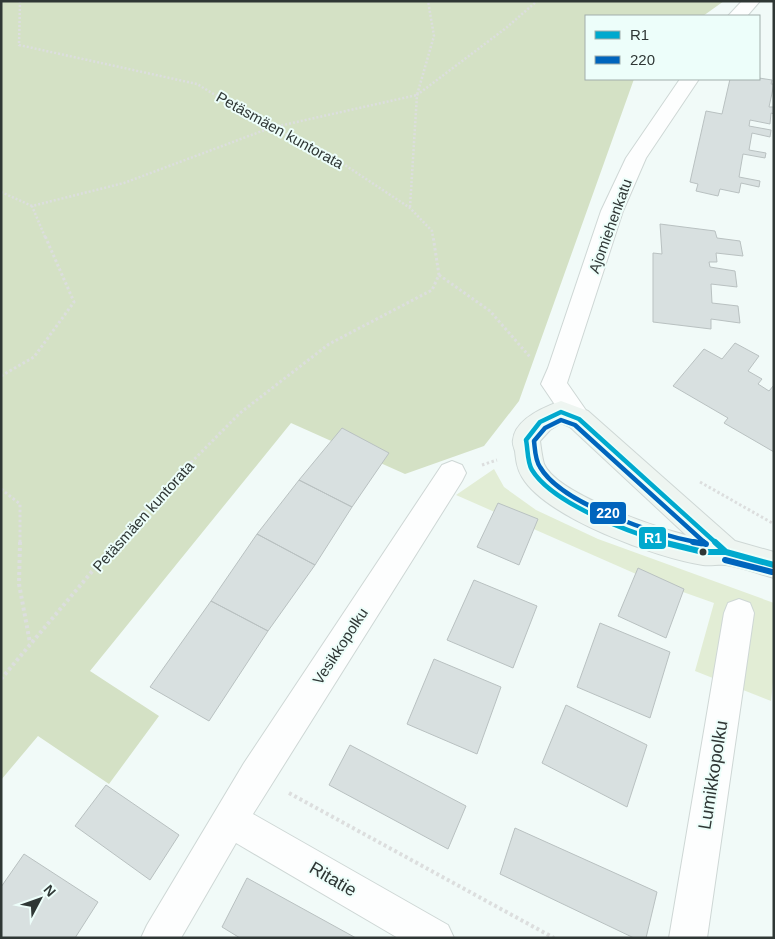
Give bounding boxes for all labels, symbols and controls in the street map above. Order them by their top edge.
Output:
legend [585,15,760,80]
text: R1 [630,26,649,43]
text: 220 [630,51,655,68]
street label: Petäsmäen kuntorata [214,88,347,172]
street label: Ajomiehenkatu [585,176,635,276]
street label: Petäsmäen kuntorata [89,457,197,575]
line badge: 220 [589,501,627,525]
text: 220 [596,505,620,521]
line badge: R1 [638,526,667,550]
text: R1 [644,530,662,546]
unlabelled marker [698,547,708,557]
street label: Vesikkopolku [309,605,371,687]
street label: Lumikkopolku [695,719,731,831]
street label: Ritatie [306,858,360,900]
north arrow [15,874,65,924]
text: N [40,881,59,900]

